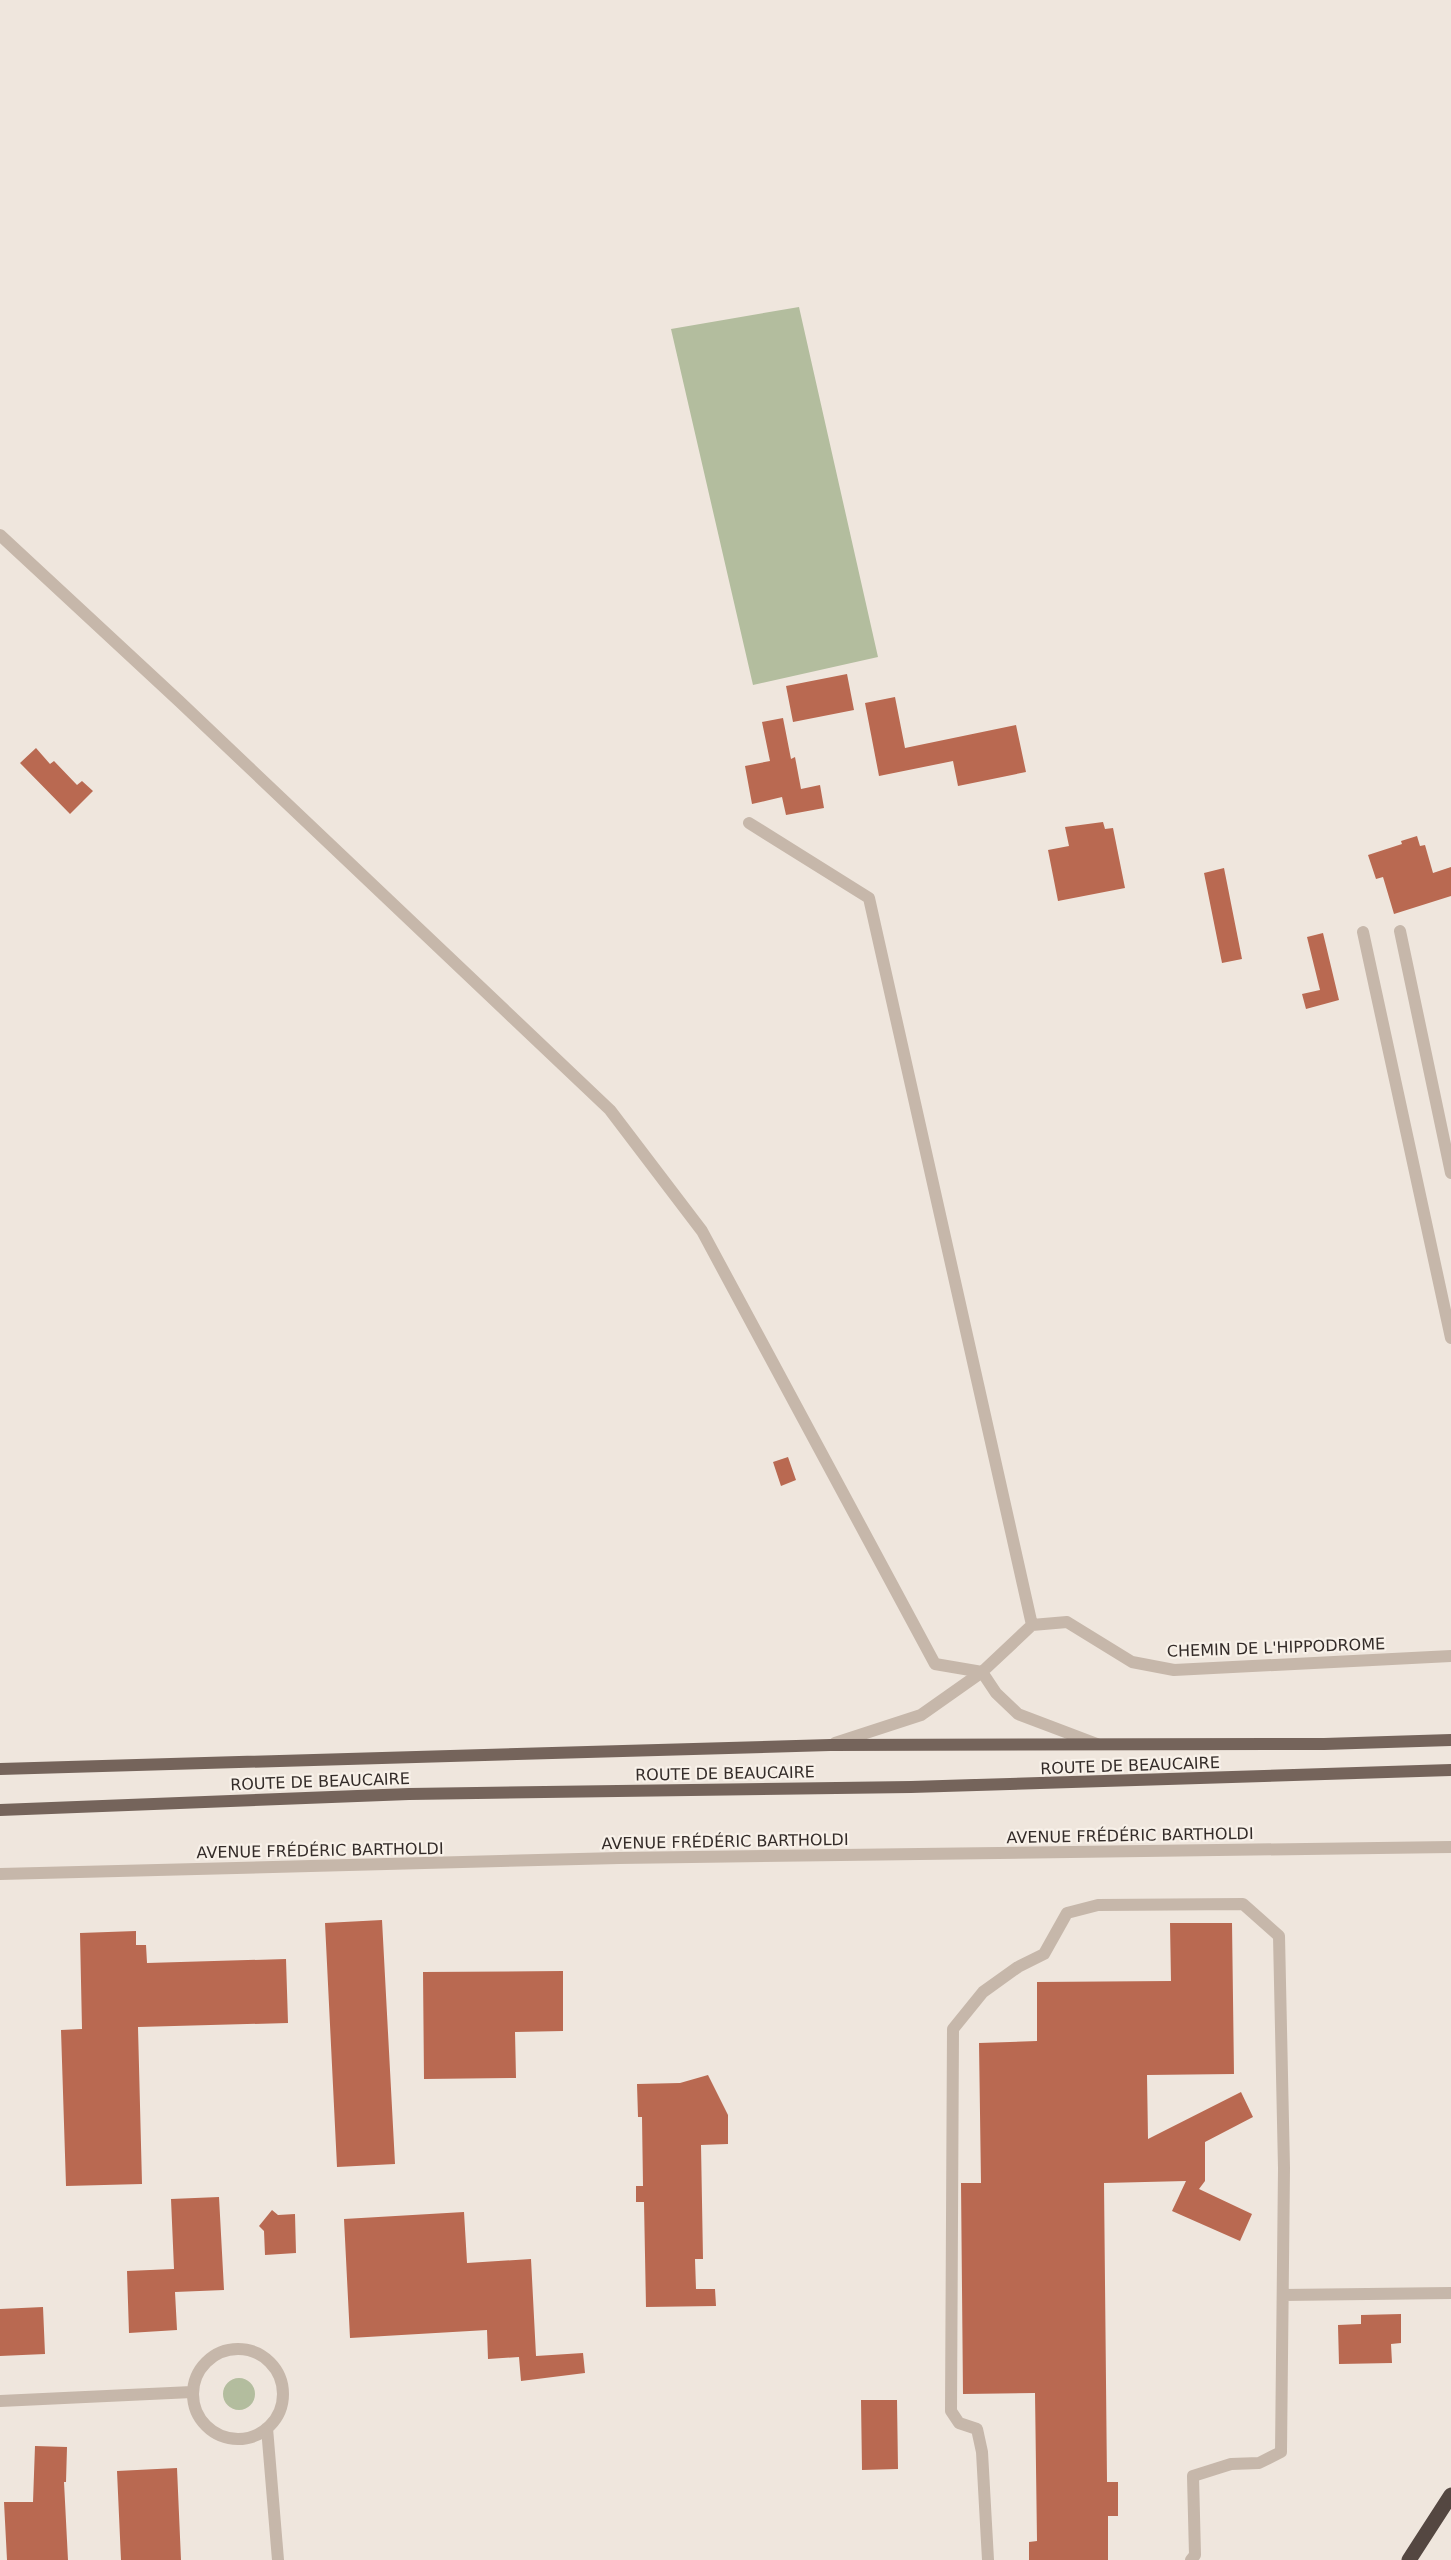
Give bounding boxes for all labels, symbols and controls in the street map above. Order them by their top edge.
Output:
street label: CHEMIN DE L'HIPPODROME [1167,1634,1385,1661]
street label: ROUTE DE BEAUCAIRE [1040,1753,1220,1778]
street label: ROUTE DE BEAUCAIRE [635,1762,815,1785]
street label: ROUTE DE BEAUCAIRE [230,1769,410,1794]
street label: AVENUE FRÉDÉRIC BARTHOLDI [1006,1824,1254,1847]
street label: AVENUE FRÉDÉRIC BARTHOLDI [601,1830,849,1853]
street label: AVENUE FRÉDÉRIC BARTHOLDI [196,1839,444,1862]

